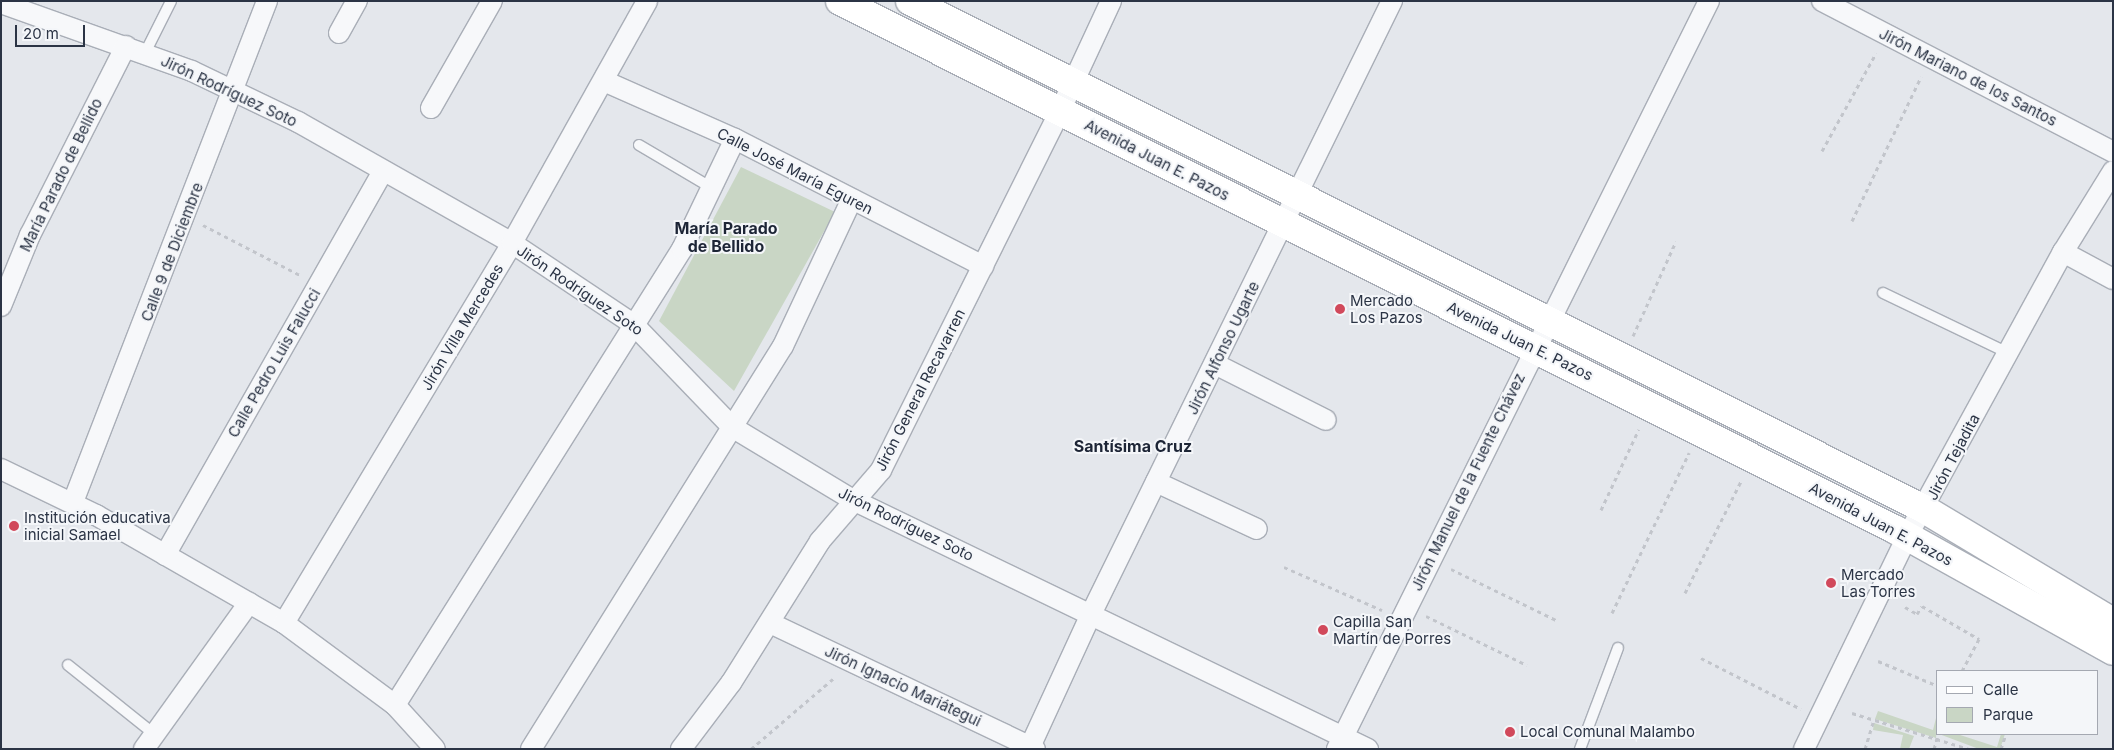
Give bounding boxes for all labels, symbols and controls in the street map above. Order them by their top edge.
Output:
scale bar [18,15,88,47]
text: 20 m [23,24,59,43]
street label: Jirón Mariano de los Santos [1876,24,2060,130]
street label: Jirón Rodríguez Soto [158,52,300,130]
street label: María Parado de Bellido [16,95,106,255]
street label: Avenida Juan E. Pazos [1082,116,1232,204]
street label: Calle José María Eguren [714,124,876,218]
street label: Calle 9 de Diciembre [137,180,207,324]
district label: María Parado de Bellido [674,218,778,256]
street label: Jirón Rodríguez Soto [514,241,646,339]
street label: Jirón Villa Mercedes [417,260,507,394]
street label: Jirón Alfonso Ugarte [1183,278,1263,418]
street label: Calle Pedro Luis Falucci [224,285,324,441]
place label: Mercado Los Pazos [1350,291,1423,326]
street label: Avenida Juan E. Pazos [1444,298,1596,384]
marker: Mercado Los Pazos [1334,303,1346,315]
street label: Jirón General Recavarren [871,306,969,474]
street label: Jirón Manuel de la Fuente Chávez [1407,370,1529,594]
street label: Jirón Tejadita [1923,411,1983,503]
district label: Santísima Cruz [1074,436,1192,456]
street label: Avenida Juan E. Pazos [1806,478,1956,570]
street label: Jirón Rodríguez Soto [835,483,977,565]
place label: Institución educativa inicial Samael [24,508,171,543]
marker: Institución educativa inicial Samael [8,520,20,532]
place label: Mercado Las Torres [1841,565,1915,600]
marker: Mercado Las Torres [1825,577,1837,589]
place label: Capilla San Martín de Porres [1333,612,1451,647]
marker: Capilla San Martín de Porres [1317,624,1329,636]
street label: Jirón Ignacio Mariátegui [822,642,984,730]
legend [1936,670,2099,735]
text: Calle [1983,680,2018,699]
text: Parque [1983,705,2033,724]
place label: Local Comunal Malambo [1520,723,1695,741]
marker: Local Comunal Malambo [1504,726,1516,738]

